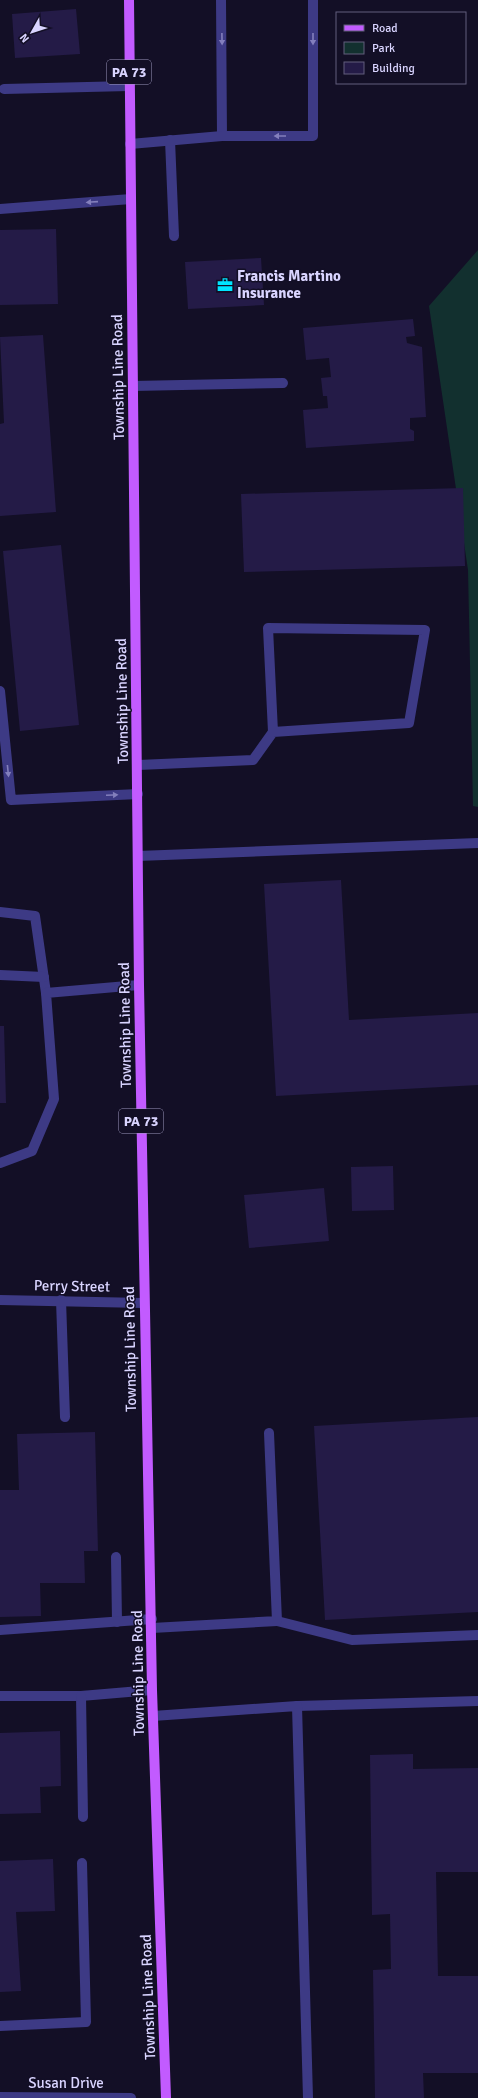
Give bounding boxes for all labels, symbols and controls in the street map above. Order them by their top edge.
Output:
north arrow [12,12,52,52]
legend [336,12,466,84]
text: Road [372,21,398,36]
text: N [17,31,32,45]
one-way arrow [218,33,225,45]
one-way arrow [310,33,316,46]
text: Park [372,41,395,56]
road number: PA 73 [107,60,151,84]
text: Building [372,61,415,76]
one-way arrow [273,133,286,139]
one-way arrow [86,198,98,205]
place label: Francis Martino Insurance [237,267,341,302]
office icon: Francis Martino Insurance [216,276,234,294]
street label: Township Line Road [108,314,128,440]
street label: Township Line Road [112,638,132,764]
one-way arrow [5,765,12,777]
one-way arrow [106,792,118,799]
street label: Township Line Road [115,962,135,1088]
road number: PA 73 [119,1109,163,1133]
street label: Perry Street [34,1276,110,1296]
street label: Township Line Road [120,1286,140,1412]
street label: Township Line Road [128,1610,148,1736]
street label: Township Line Road [137,1934,159,2060]
street label: Susan Drive [28,2074,104,2092]

